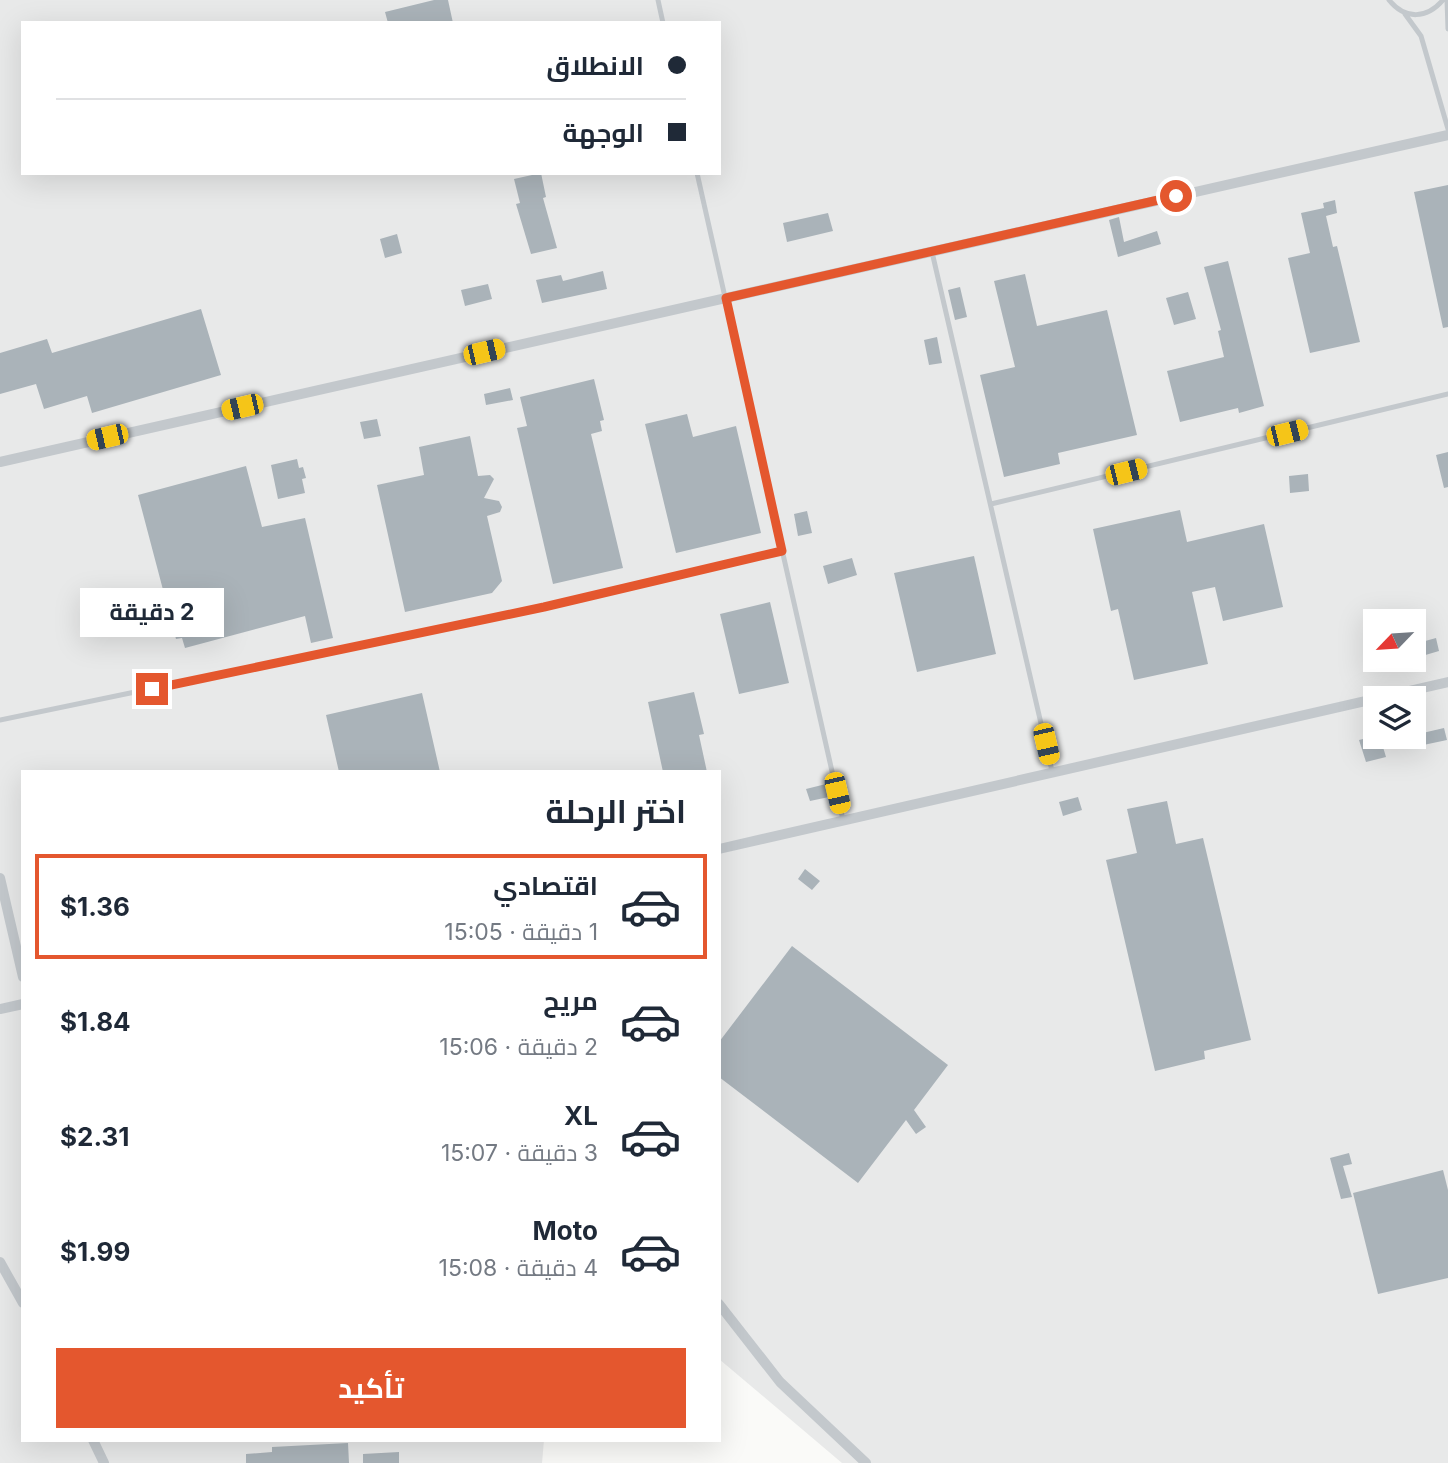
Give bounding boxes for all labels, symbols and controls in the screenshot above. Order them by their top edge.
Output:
text: الانطلاق [546,50,644,81]
text: الوجهة [563,117,644,148]
route start [1160,180,1192,212]
car [462,337,507,367]
car [220,392,265,422]
car [1265,418,1310,448]
car [85,422,130,452]
car [1104,457,1149,487]
callout: 2 دقيقة [80,588,224,636]
text: 2 دقيقة [110,598,194,626]
north arrow [1363,609,1426,672]
map controls [1363,609,1426,749]
route end [136,673,168,705]
button: layers [1363,686,1426,749]
car [1032,721,1061,767]
car [823,770,852,816]
text: اختر الرحلة [545,792,686,831]
text: اقتصادي [493,870,598,901]
icon: car [619,875,682,938]
text: $1.36 [60,891,130,922]
text: 1 دقيقة · 15:05 [444,918,598,946]
text: مريح [543,985,598,1016]
icon: car [619,990,682,1053]
text: $1.84 [60,1006,131,1037]
text: 2 دقيقة · 15:06 [439,1033,598,1061]
text: XL [564,1100,598,1131]
icon: car [619,1105,682,1168]
text: $2.31 [60,1121,129,1152]
text: 3 دقيقة · 15:07 [441,1139,598,1167]
text: Moto [533,1215,598,1246]
icon: car [619,1220,682,1283]
text: $1.99 [60,1236,130,1267]
text: 4 دقيقة · 15:08 [439,1254,598,1282]
button: تأكيد [56,1348,686,1428]

